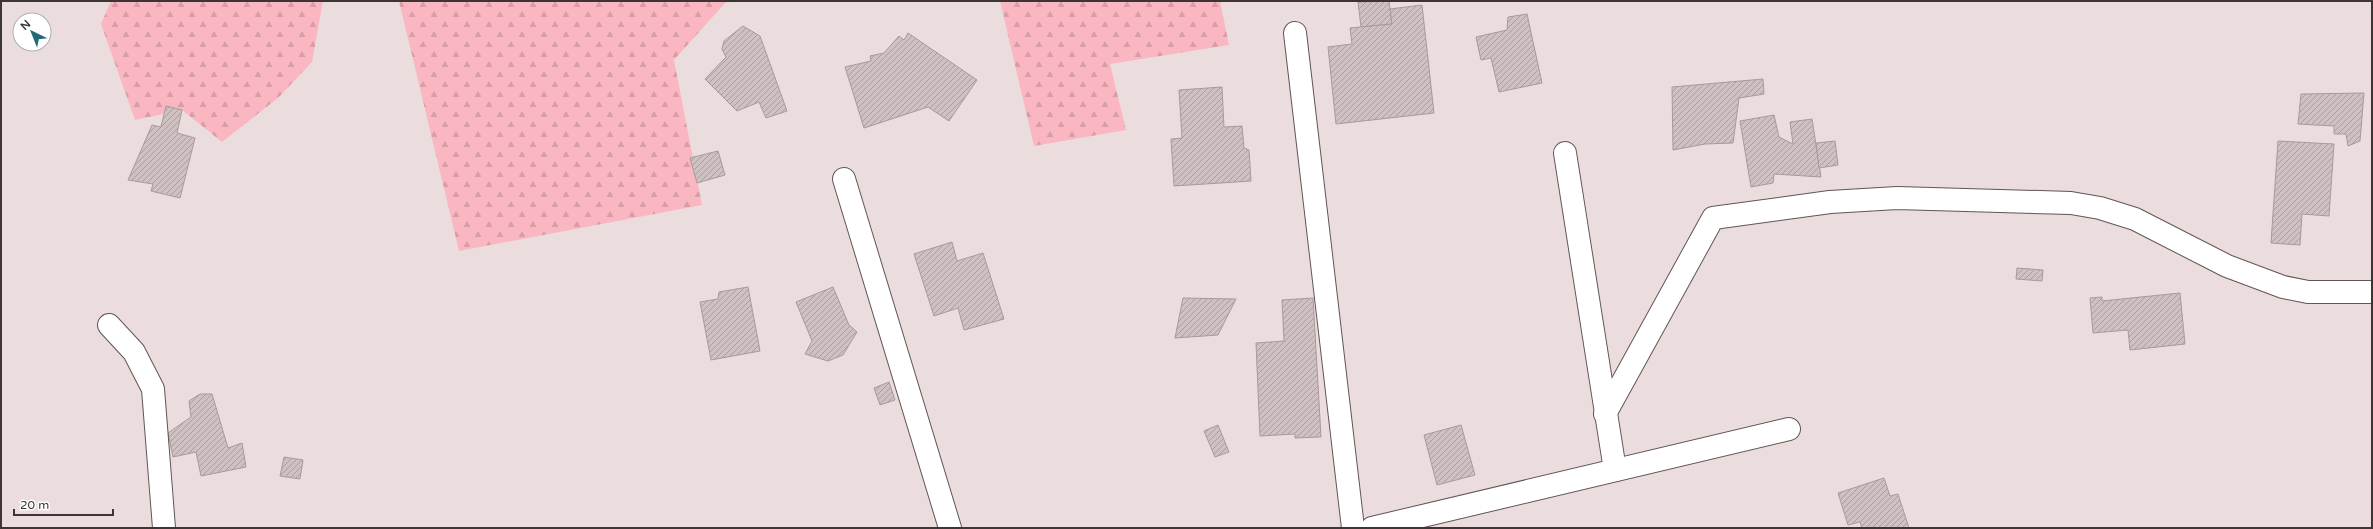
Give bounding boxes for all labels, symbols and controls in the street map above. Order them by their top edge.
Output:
north arrow [12,12,52,52]
text: N [18,17,33,33]
scale bar [14,491,113,517]
text: 20 m [20,498,49,512]

